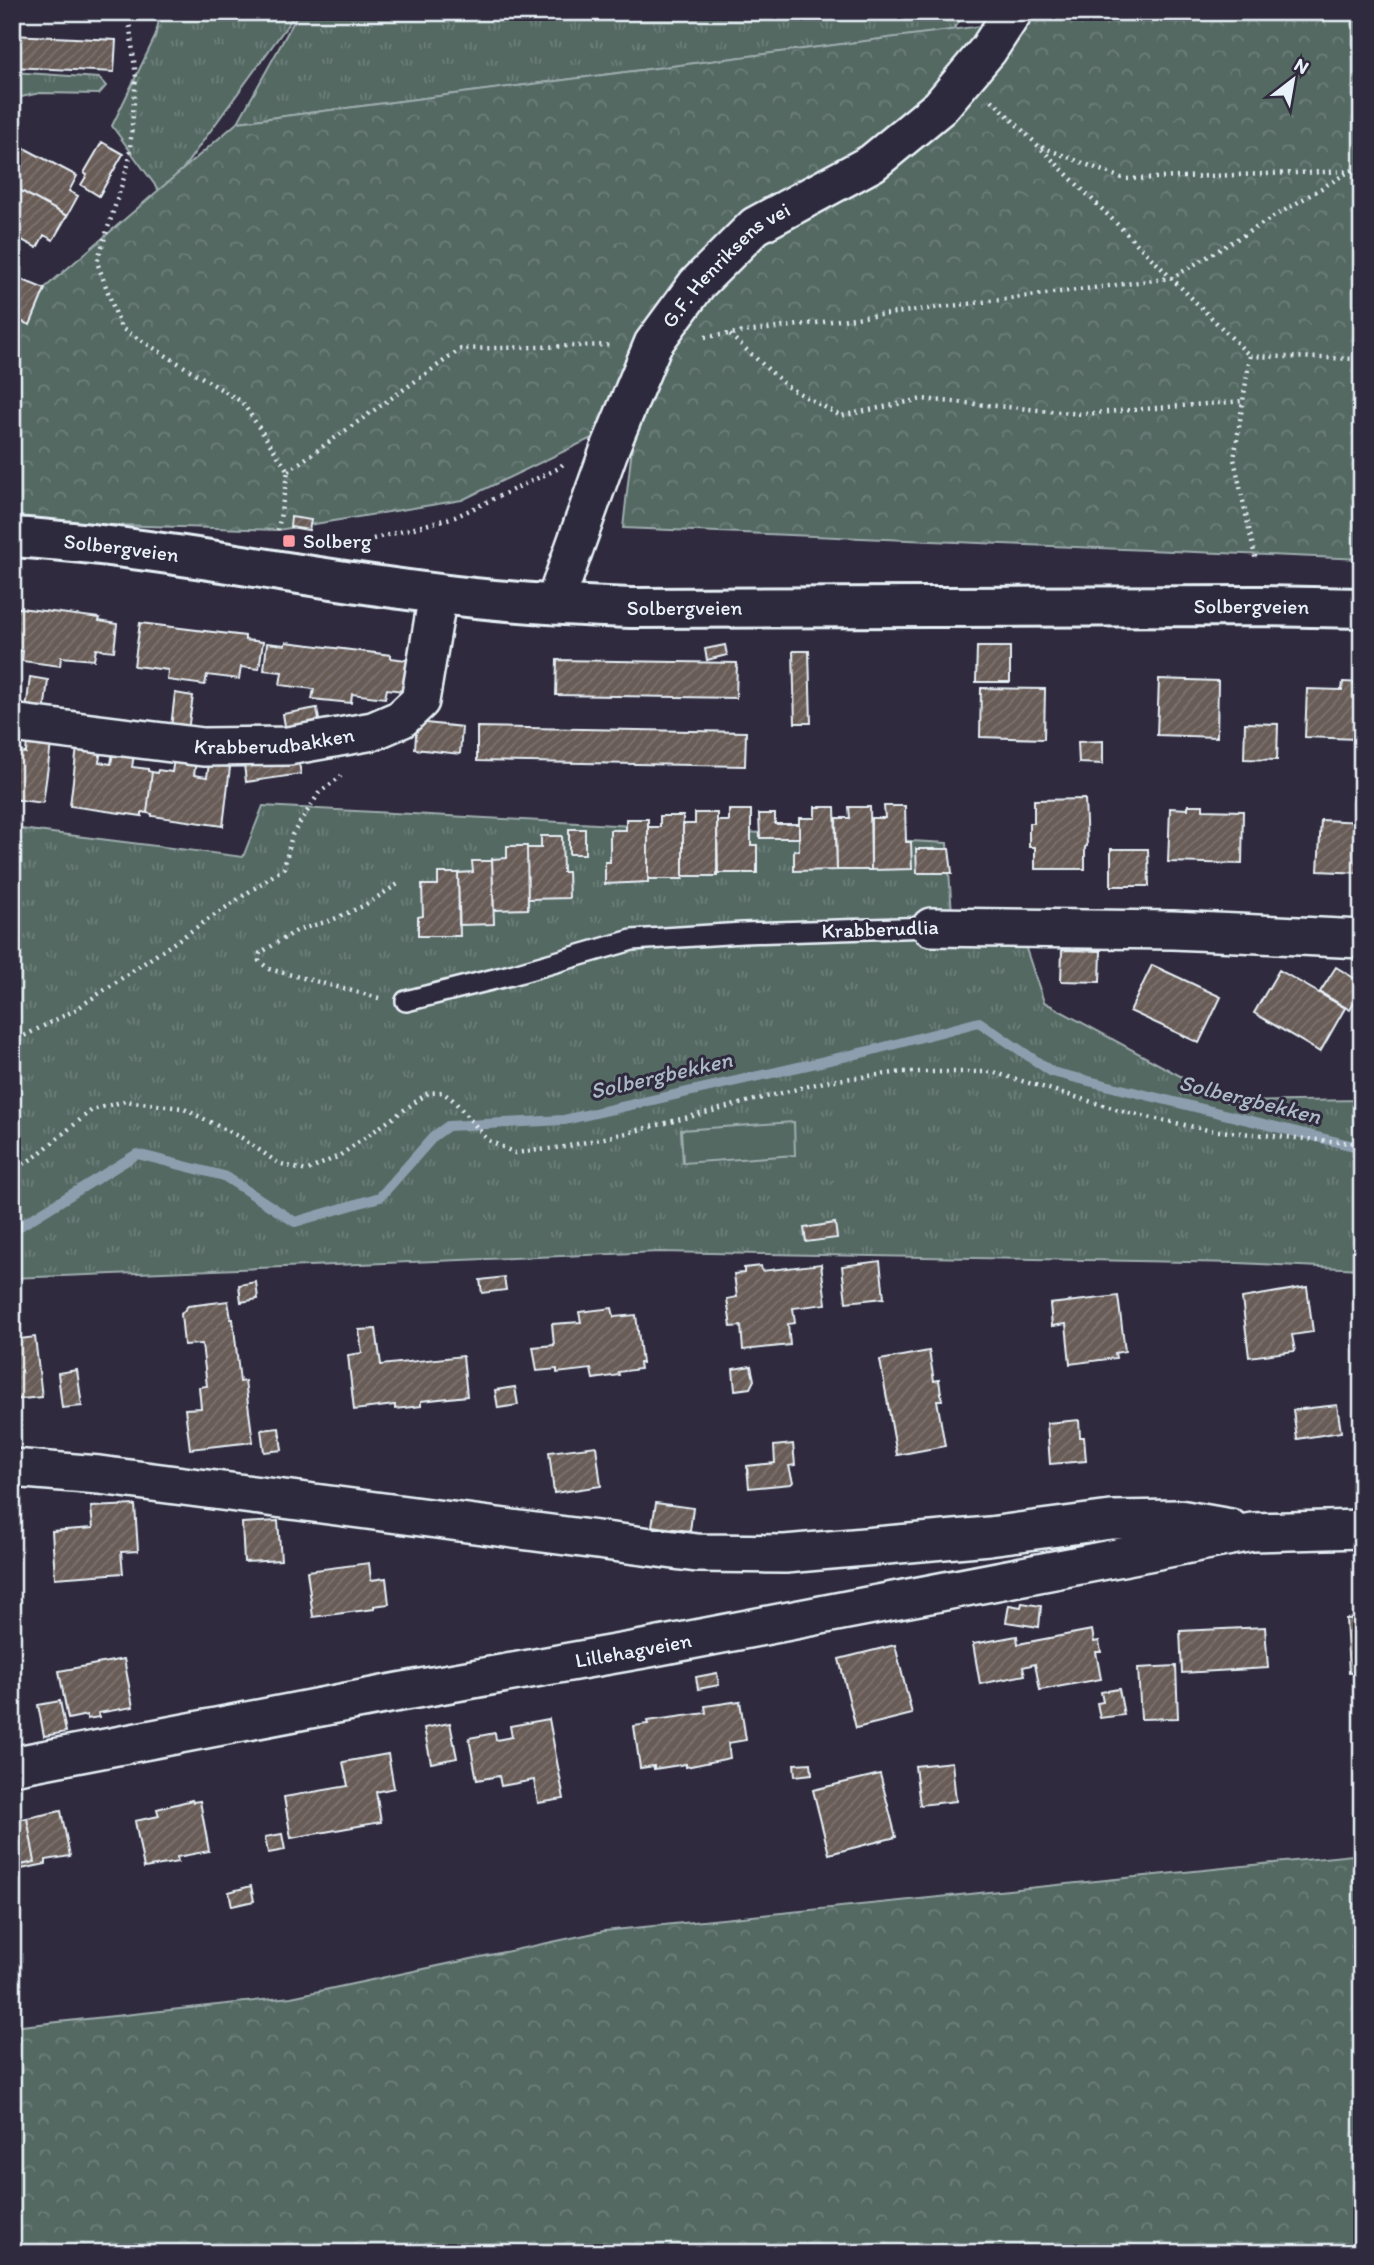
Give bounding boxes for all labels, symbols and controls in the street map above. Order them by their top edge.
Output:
north arrow [1258,46,1328,116]
text: N [1290,53,1313,79]
street label: G.F. Henriksens vei [656,197,794,332]
street label: Solbergveien [63,528,181,567]
place label: Solberg [303,528,372,553]
marker: Solberg [281,533,297,549]
street label: Solbergveien [1194,593,1310,619]
street label: Solbergveien [627,595,742,620]
street label: Krabberudbakken [193,722,356,760]
street label: Krabberudlia [821,914,939,943]
water label: Solbergbekken [587,1045,735,1105]
water label: Solbergbekken [1176,1068,1324,1130]
street label: Lillehagveien [573,1627,694,1673]

